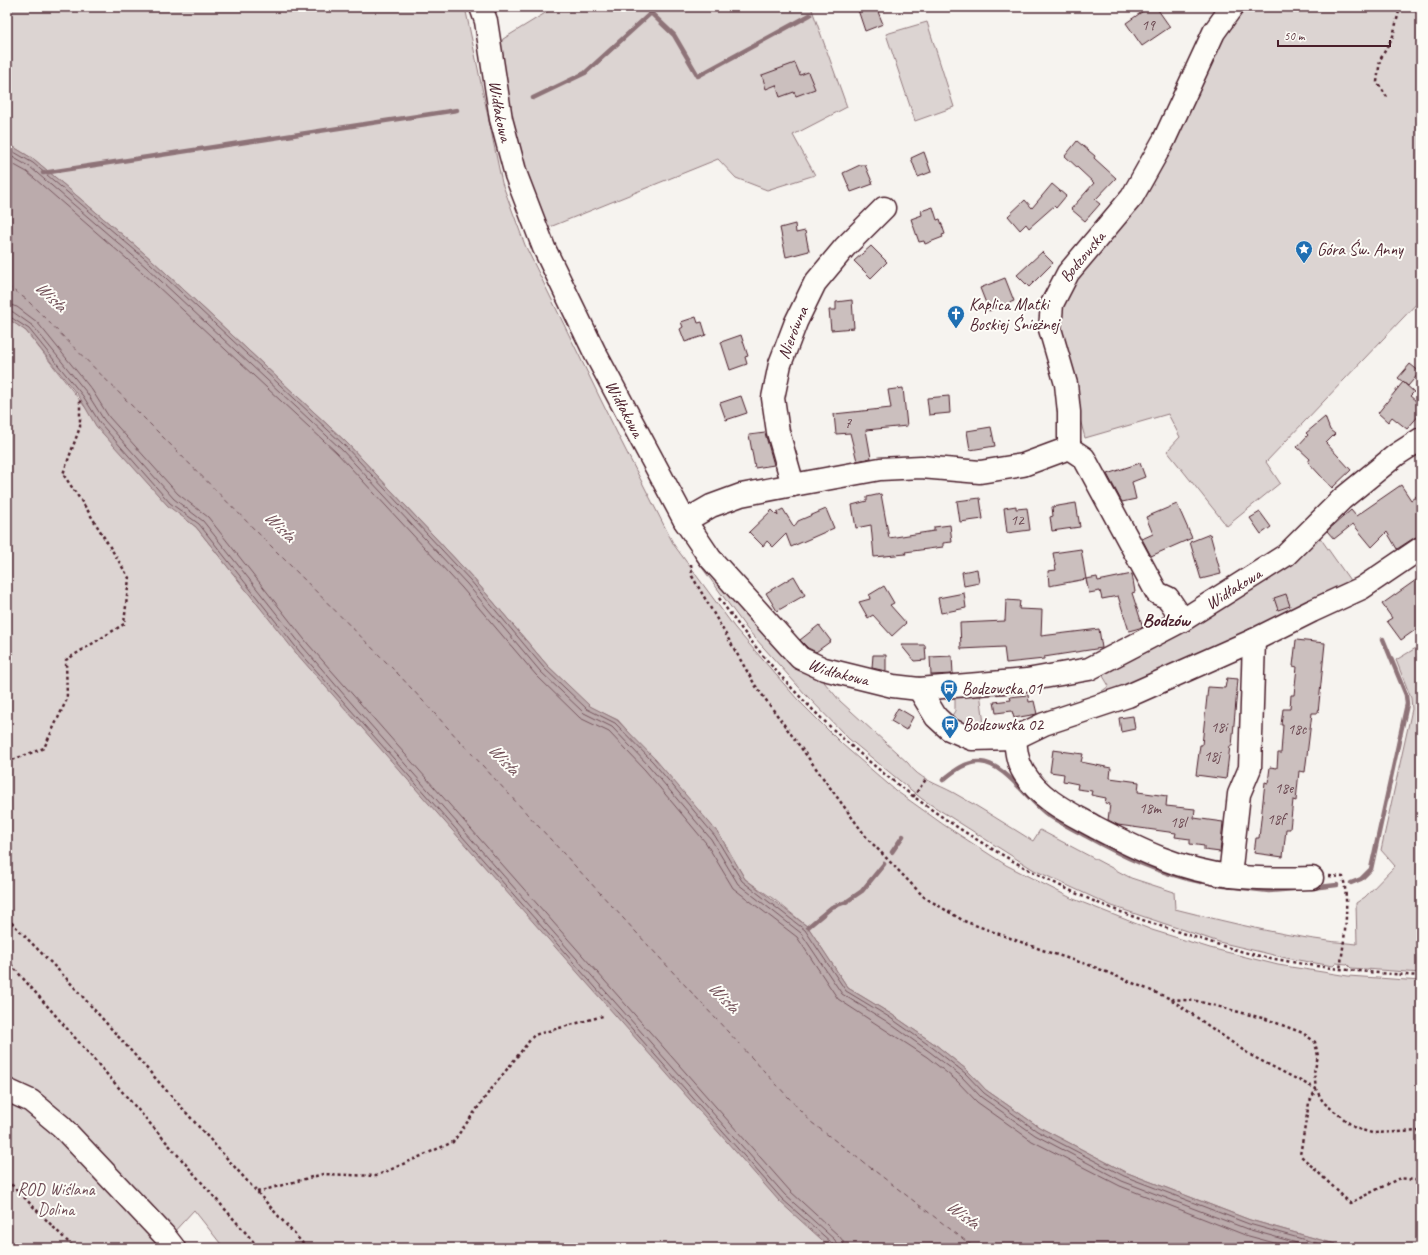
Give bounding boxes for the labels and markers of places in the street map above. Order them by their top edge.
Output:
place label: Góra Św. Anny [1317,238,1404,260]
place icon: Góra Św. Anny [1294,239,1314,264]
place label: Kaplica Matki Boskiej Śnieżnej [969,294,1061,335]
church icon: Kaplica Matki Boskiej Śnieżnej [946,304,966,329]
bus stop icon: Bodzowska 01 [939,678,959,703]
place label: Bodzowska 01 [962,678,1043,699]
bus stop icon: Bodzowska 02 [940,714,960,739]
place label: Bodzowska 02 [963,714,1044,735]

